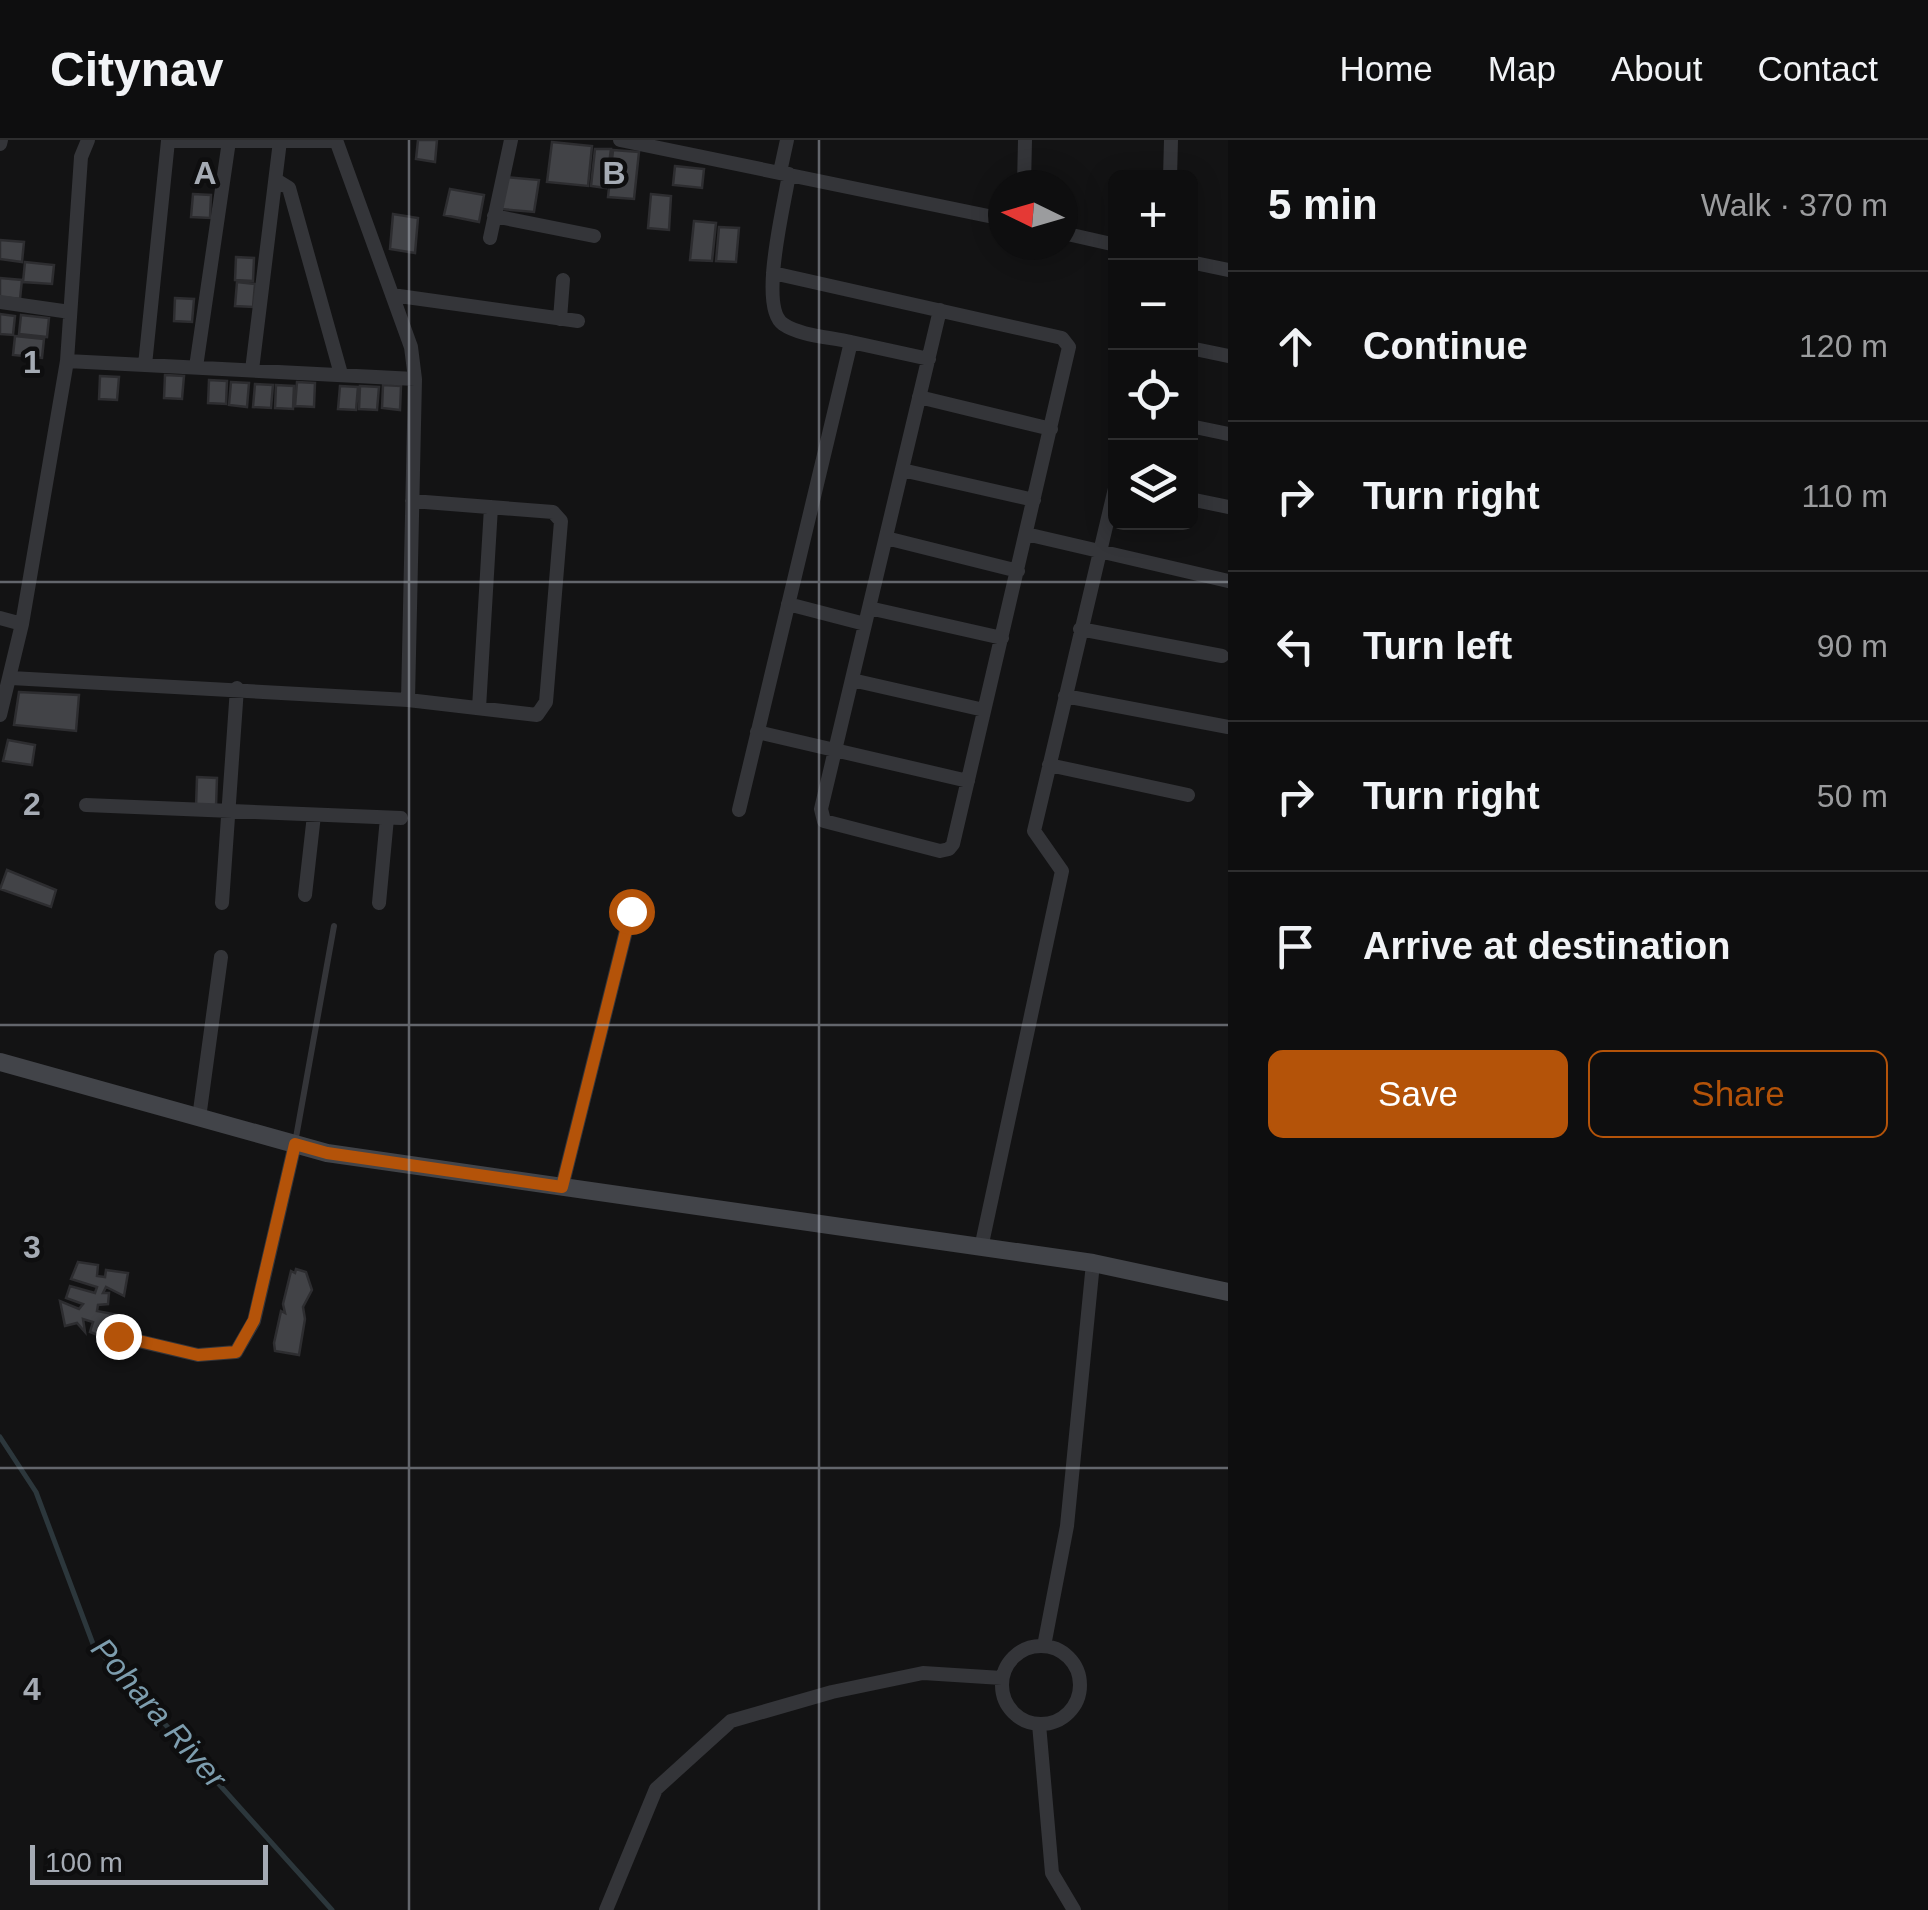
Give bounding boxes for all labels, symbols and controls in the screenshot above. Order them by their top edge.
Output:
text: Citynav [50,43,223,96]
text: Home [1339,49,1433,88]
text: Map [1488,49,1556,88]
text: About [1611,49,1702,88]
text: Contact [1757,49,1878,88]
text: A [193,155,217,191]
text: B [602,155,626,191]
north arrow [988,170,1078,260]
map controls [1108,170,1198,530]
button: + [1108,170,1198,260]
text: 5 min [1268,181,1378,228]
text: Walk · 370 m [1701,187,1888,223]
button: − [1108,260,1198,350]
icon: ahead [1268,319,1323,374]
text: Continue [1363,325,1528,367]
text: 120 m [1799,328,1888,364]
text: 1 [23,344,41,380]
button: locate [1108,350,1198,440]
button: layers [1108,440,1198,530]
icon: right [1268,469,1323,524]
text: Turn right [1363,475,1540,517]
text: 110 m [1801,478,1888,514]
icon: left [1268,619,1323,674]
text: Turn left [1363,625,1512,667]
text: 90 m [1817,628,1888,664]
icon: right [1268,769,1323,824]
text: Turn right [1363,775,1540,817]
text: 50 m [1817,778,1888,814]
text: 2 [23,786,41,822]
route start [609,889,655,935]
icon: arrive [1268,919,1323,974]
text: Arrive at destination [1363,925,1730,967]
button: Save [1268,1050,1568,1138]
button: Share [1588,1050,1888,1138]
text: 3 [23,1229,41,1265]
route end [96,1314,142,1360]
water label: Pohara River [84,1631,235,1796]
text: 4 [23,1671,41,1707]
scale bar [30,1840,268,1884]
text: 100 m [45,1847,123,1878]

